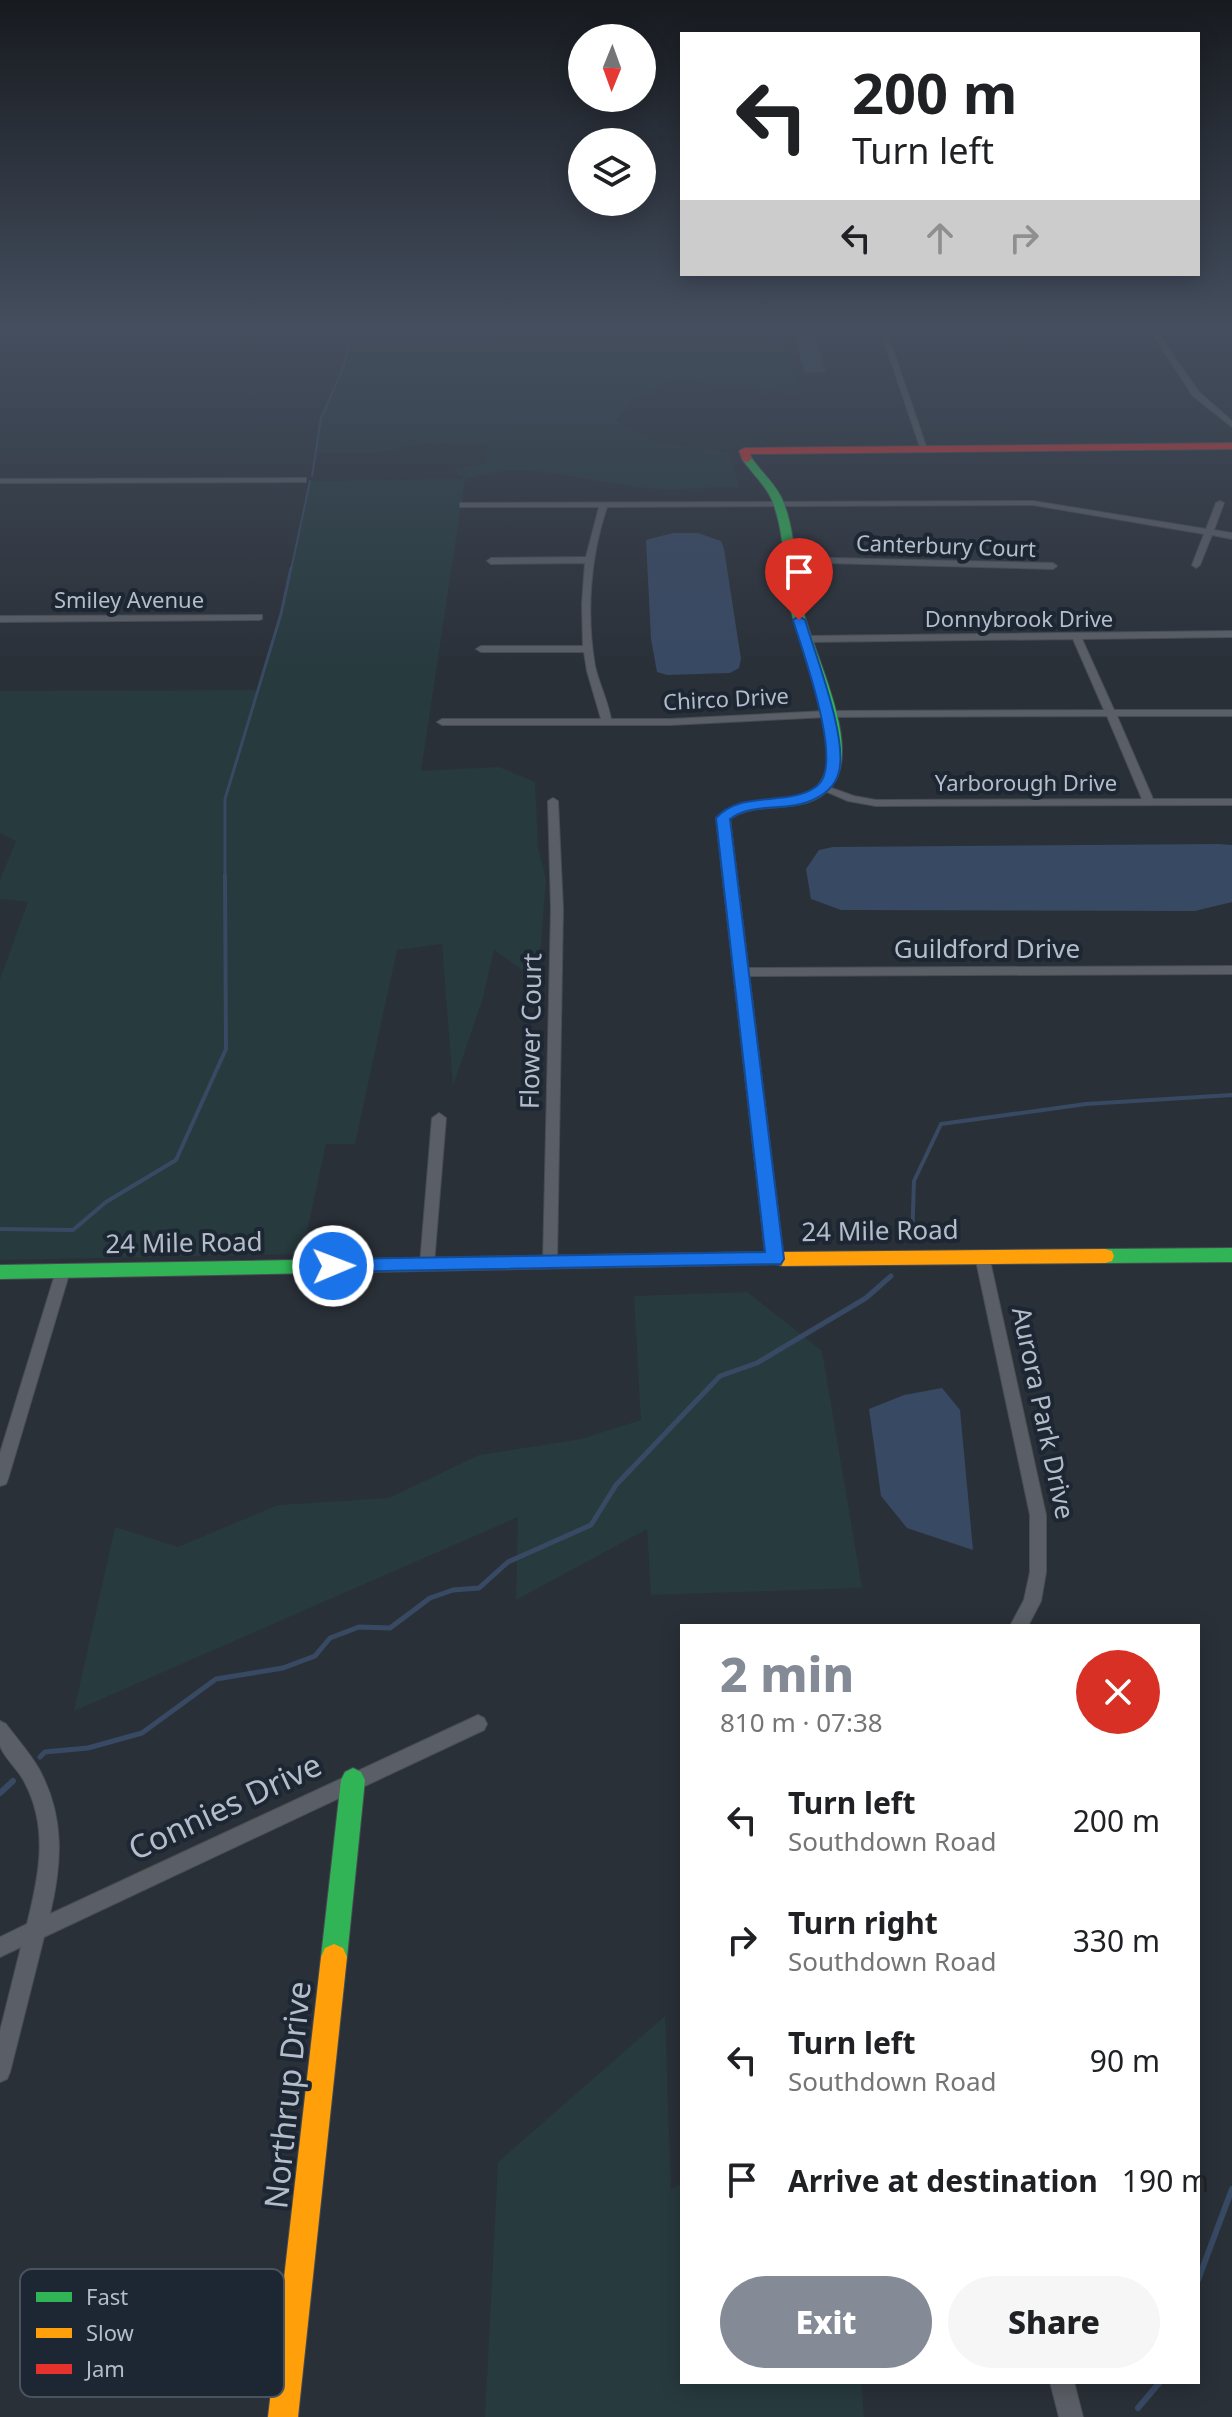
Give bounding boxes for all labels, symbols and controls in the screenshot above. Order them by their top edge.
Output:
north arrow [568,24,656,112]
map controls [568,24,656,216]
text: 200 m [852,54,1017,130]
icon: left [720,64,824,168]
text: Turn left [852,126,994,175]
button: layers [568,128,656,216]
icon: left [834,216,878,260]
icon: ahead [918,216,962,260]
icon: right [1002,216,1046,260]
street label: Canterbury Court [855,527,1037,563]
pin [765,538,833,620]
icon: arrive [777,550,821,594]
street label: Smiley Avenue [54,584,204,614]
street label: Donnybrook Drive [925,603,1113,633]
street label: Chirco Drive [662,680,790,716]
street label: Yarborough Drive [935,767,1117,797]
street label: Guildford Drive [894,930,1080,966]
street label: Flower Court [511,952,549,1109]
street label: 24 Mile Road [801,1211,959,1249]
street label: 24 Mile Road [105,1223,263,1261]
position arrow [291,1224,375,1308]
street label: Aurora Park Drive [1004,1303,1084,1522]
text: 2 min [720,1641,854,1706]
button: close [1076,1650,1160,1734]
text: 810 m · 07:38 [720,1704,883,1740]
street label: Connies Drive [121,1742,328,1869]
text: Turn left [788,1782,916,1823]
icon: left [720,1798,764,1842]
text: 200 m [1073,1800,1160,1841]
text: Southdown Road [788,1823,996,1859]
text: Turn right [788,1902,938,1943]
icon: right [720,1918,764,1962]
text: 330 m [1073,1920,1160,1961]
text: Southdown Road [788,1943,996,1979]
street label: Northrup Drive [253,1979,320,2211]
text: Turn left [788,2022,916,2063]
icon: left [720,2038,764,2082]
text: 90 m [1090,2040,1160,2081]
text: Southdown Road [788,2063,996,2099]
icon: arrive [720,2158,764,2202]
text: Arrive at destination [788,2160,1098,2201]
text: 190 m [1122,2160,1209,2201]
legend [20,2269,284,2397]
button: Exit [720,2276,932,2368]
button: Share [948,2276,1160,2368]
text: Fast [86,2281,128,2311]
text: Slow [86,2317,135,2347]
text: Jam [84,2353,125,2383]

